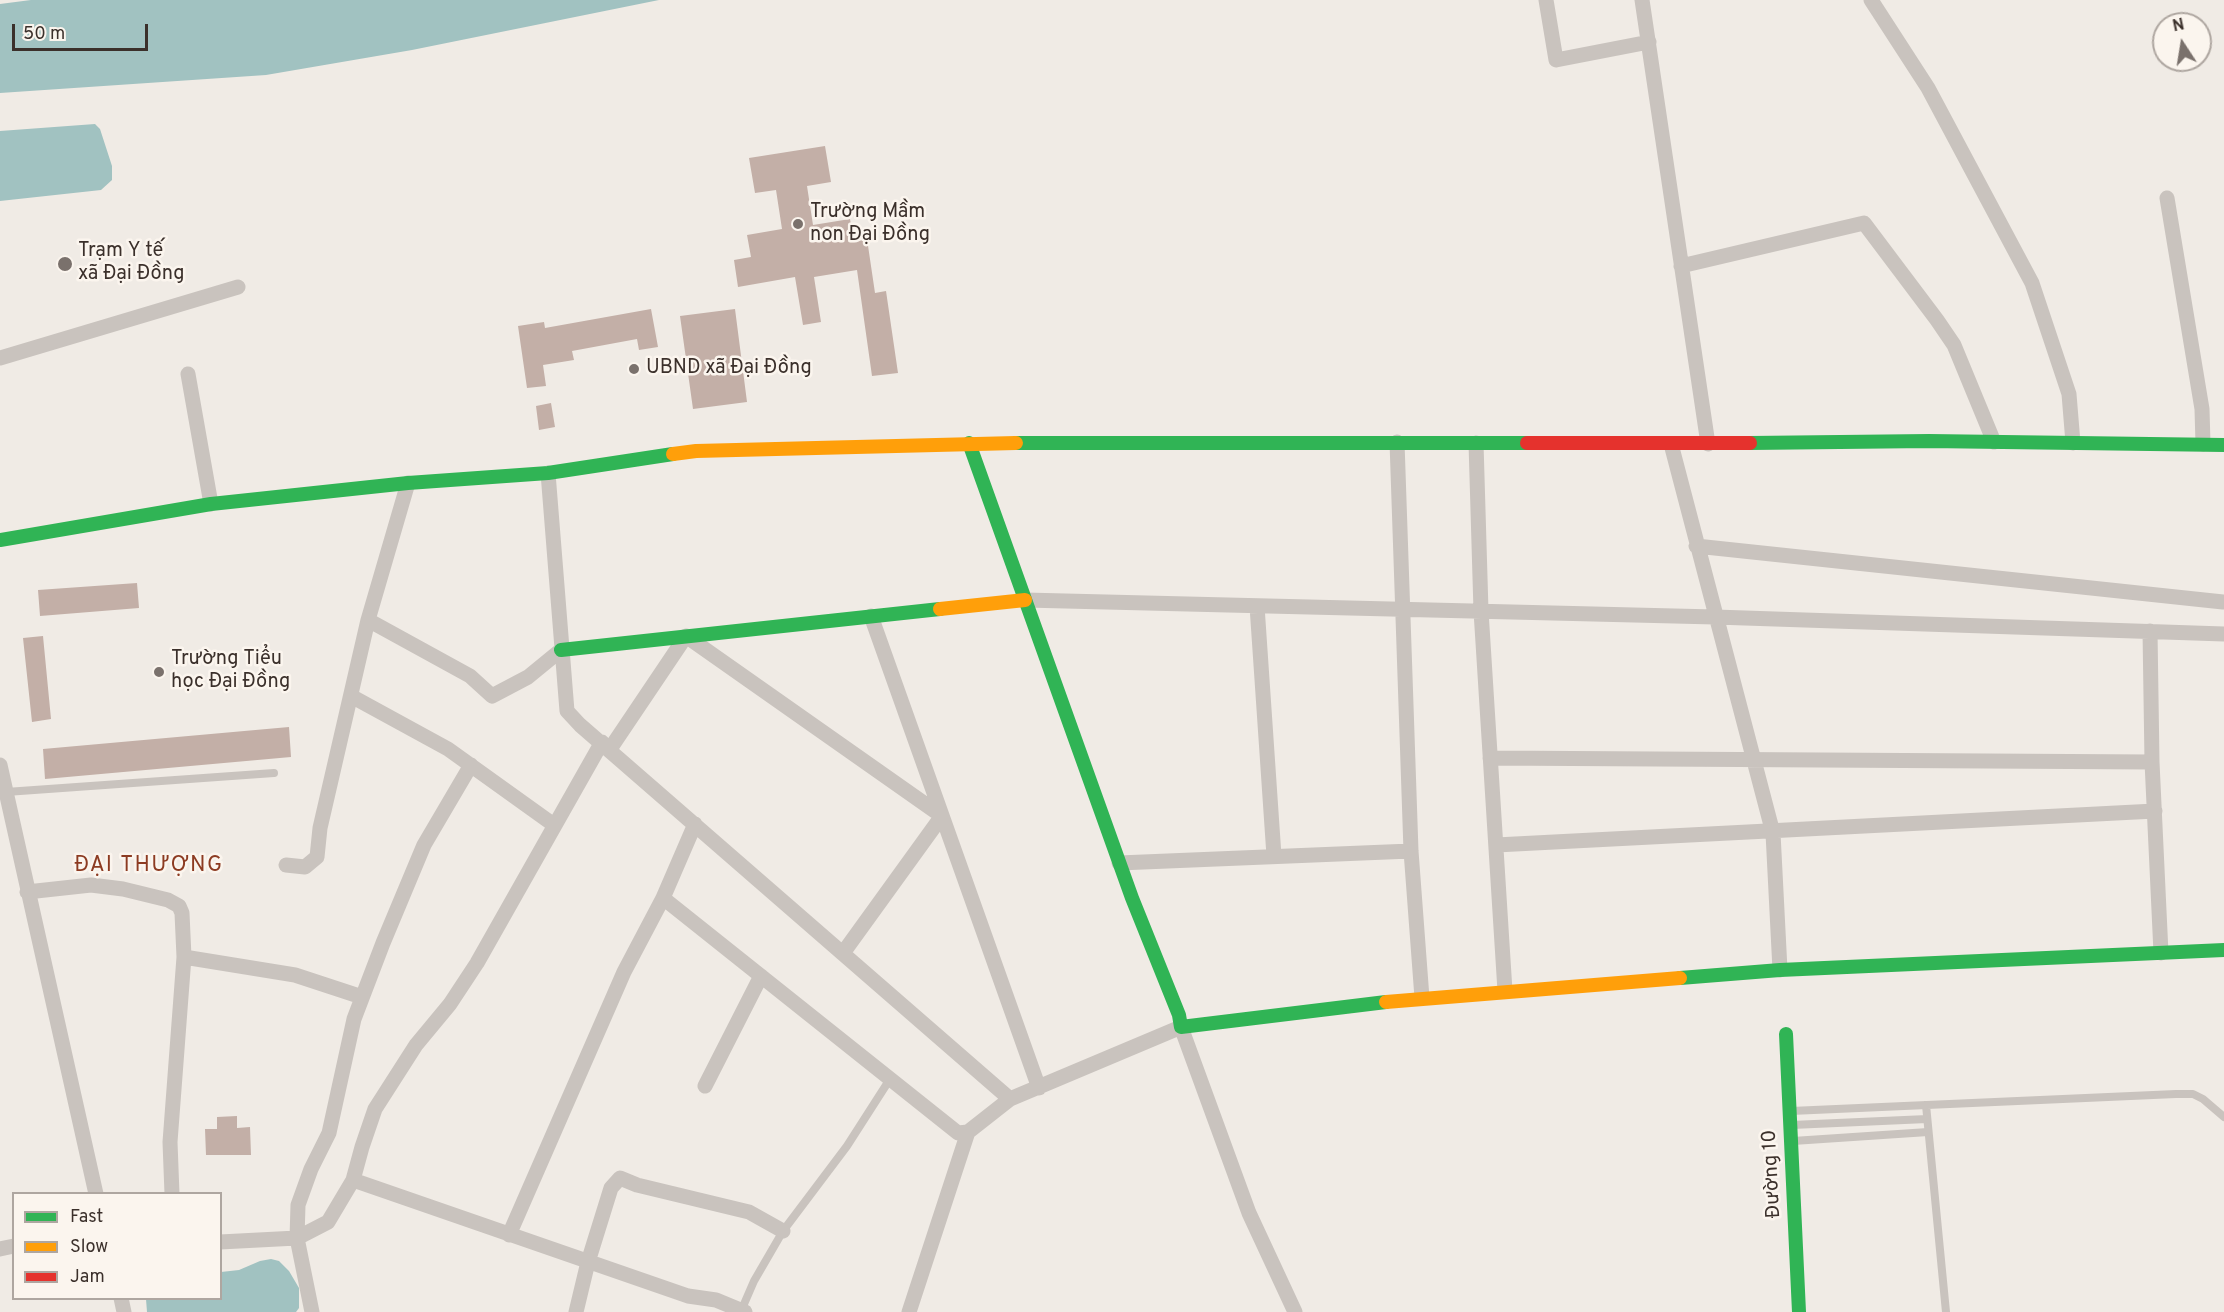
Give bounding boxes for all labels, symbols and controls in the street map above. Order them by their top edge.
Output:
scale bar [15,12,152,50]
north arrow [2152,12,2212,72]
text: N [2171,15,2186,37]
text: 50 m [23,23,65,46]
place label: Trường Mầm non Đại Đồng [810,201,930,248]
marker: Trường Mầm non Đại Đồng [791,217,805,231]
place label: Trạm Y tế xã Đại Đồng [78,240,185,287]
marker: Trạm Y tế xã Đại Đồng [56,255,74,273]
place label: UBND xã Đại Đồng [646,357,812,381]
marker: UBND xã Đại Đồng [627,362,641,376]
place label: Trường Tiểu học Đại Đồng [171,648,290,695]
marker: Trường Tiểu học Đại Đồng [152,665,166,679]
district label: ĐẠI THƯỢNG [74,854,224,880]
street label: Đường 10 [1759,1129,1787,1219]
legend [12,1192,222,1300]
text: Fast [70,1206,103,1229]
text: Slow [70,1236,108,1259]
text: Jam [70,1266,105,1289]

